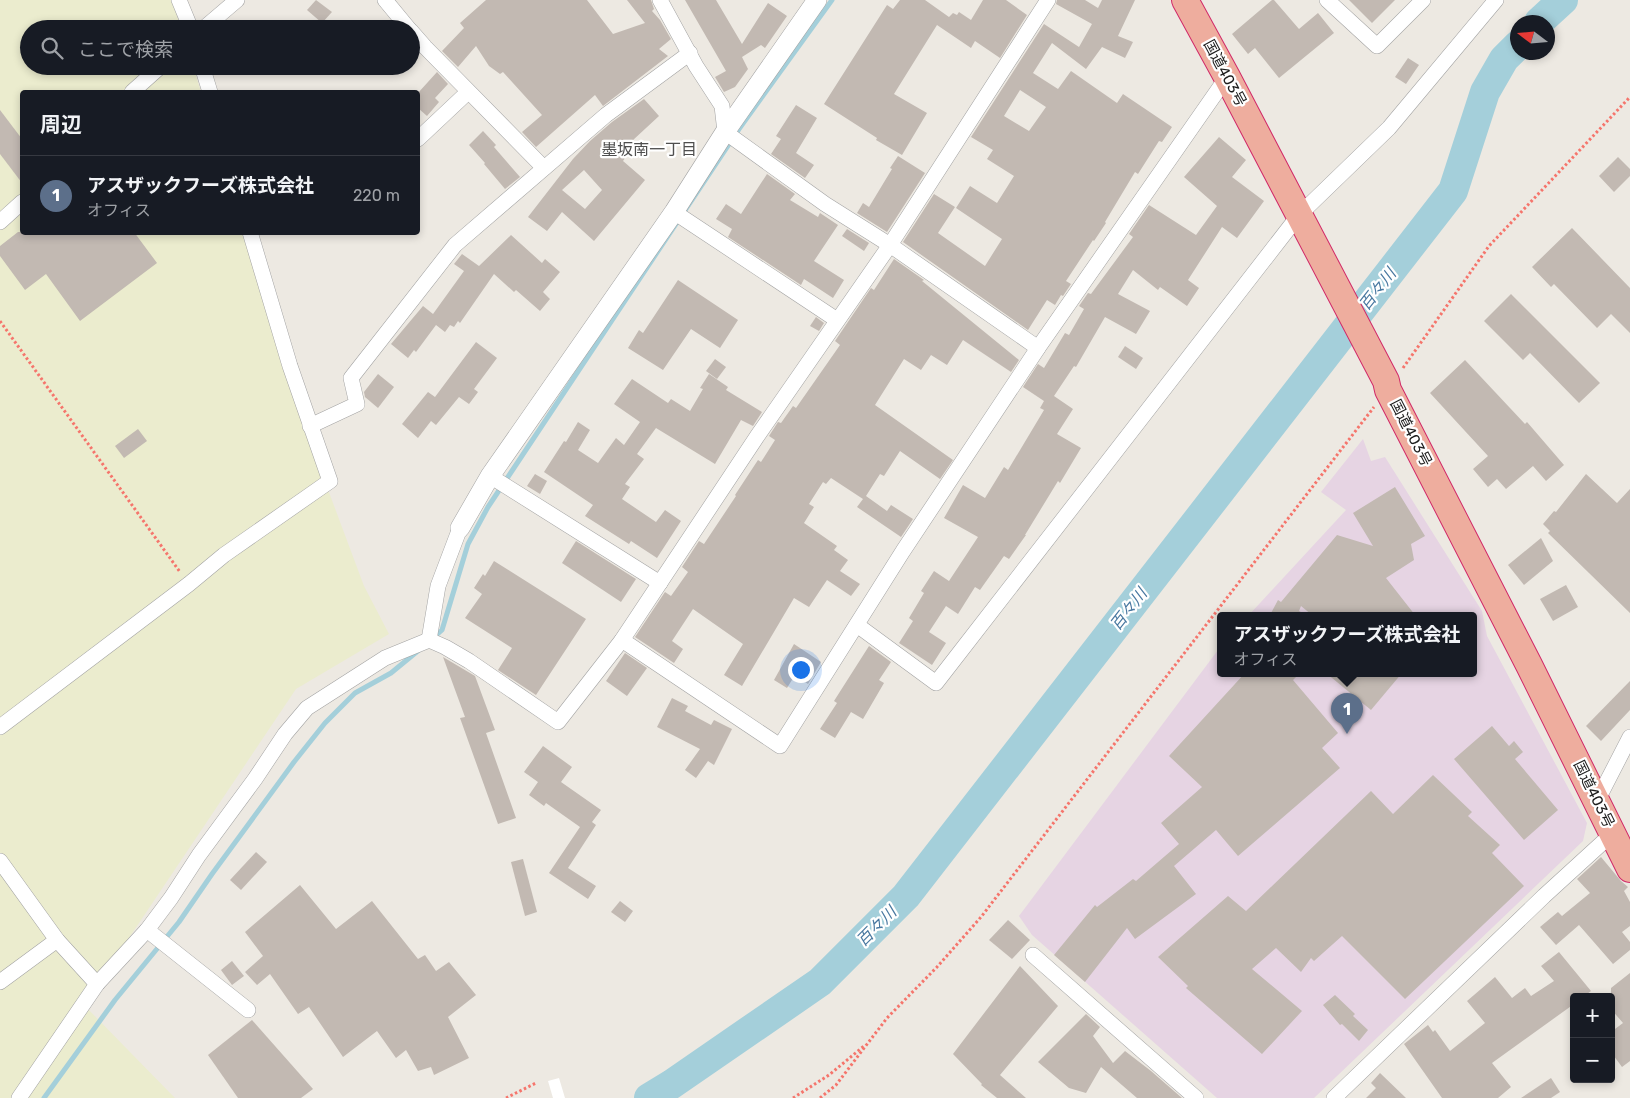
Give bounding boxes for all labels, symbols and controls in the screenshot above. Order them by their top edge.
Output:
north arrow [1510,15,1555,60]
search box [20,20,420,75]
icon: search [38,34,66,62]
street label: 国道403号 [1200,37,1250,109]
text: ここで検索 [78,38,173,61]
text: 周辺 [40,112,82,137]
district label: 墨坂南一丁目 [601,140,697,159]
text: アスザックフーズ株式会社 [87,174,314,197]
text: 1 [52,186,60,205]
text: 220 m [353,186,400,205]
text: オフィス [87,201,151,220]
water label: 百々川 [1355,263,1401,314]
street label: 国道403号 [1386,396,1436,470]
water label: 百々川 [1106,583,1152,634]
popup [1217,612,1477,677]
text: アスザックフーズ株式会社 [1233,623,1461,646]
text: オフィス [1233,650,1297,669]
your location [788,657,814,683]
pin: 1 [1331,693,1363,734]
street label: 国道403号 [1570,757,1618,831]
water label: 百々川 [853,901,901,950]
map controls [1570,993,1615,1083]
button: + [1570,993,1615,1038]
button: − [1570,1038,1615,1083]

